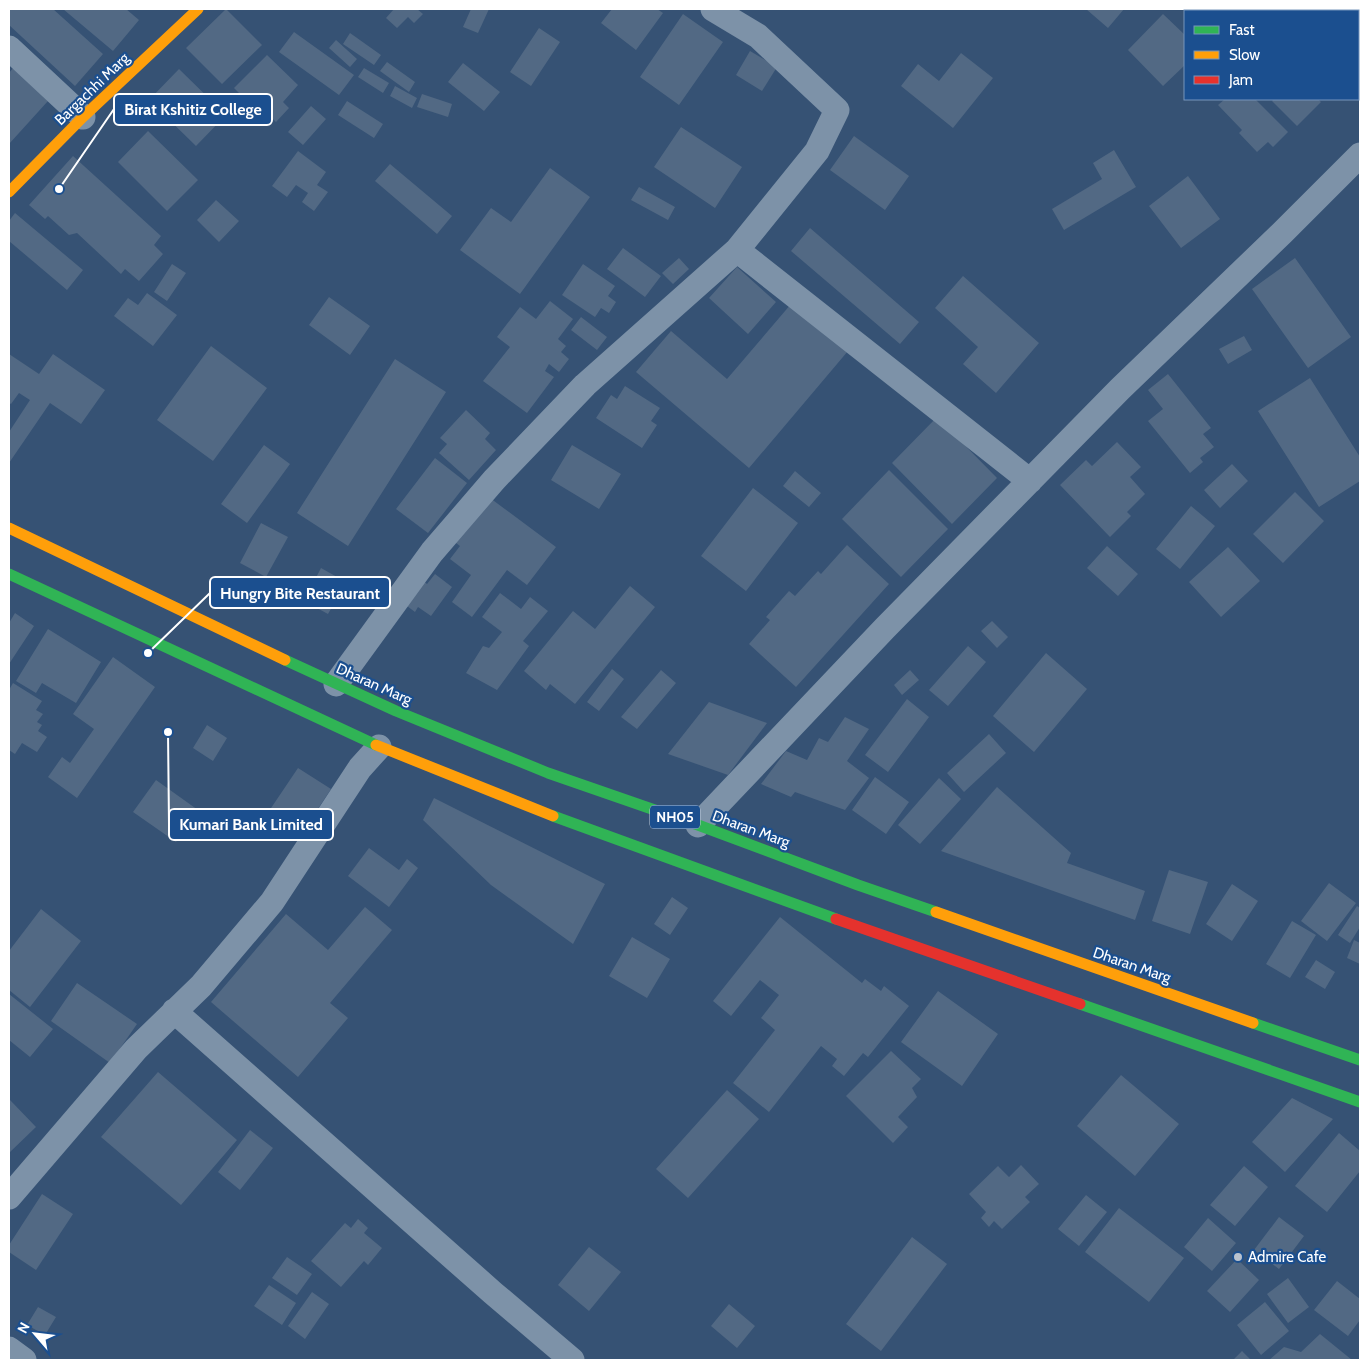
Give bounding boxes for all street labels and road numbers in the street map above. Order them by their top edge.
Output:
street label: Bargachhi Marg [51,49,133,129]
street label: Dharan Marg [333,659,415,709]
road number: NH05 [650,806,700,829]
street label: Dharan Marg [710,807,793,852]
street label: Dharan Marg [1091,943,1174,987]

